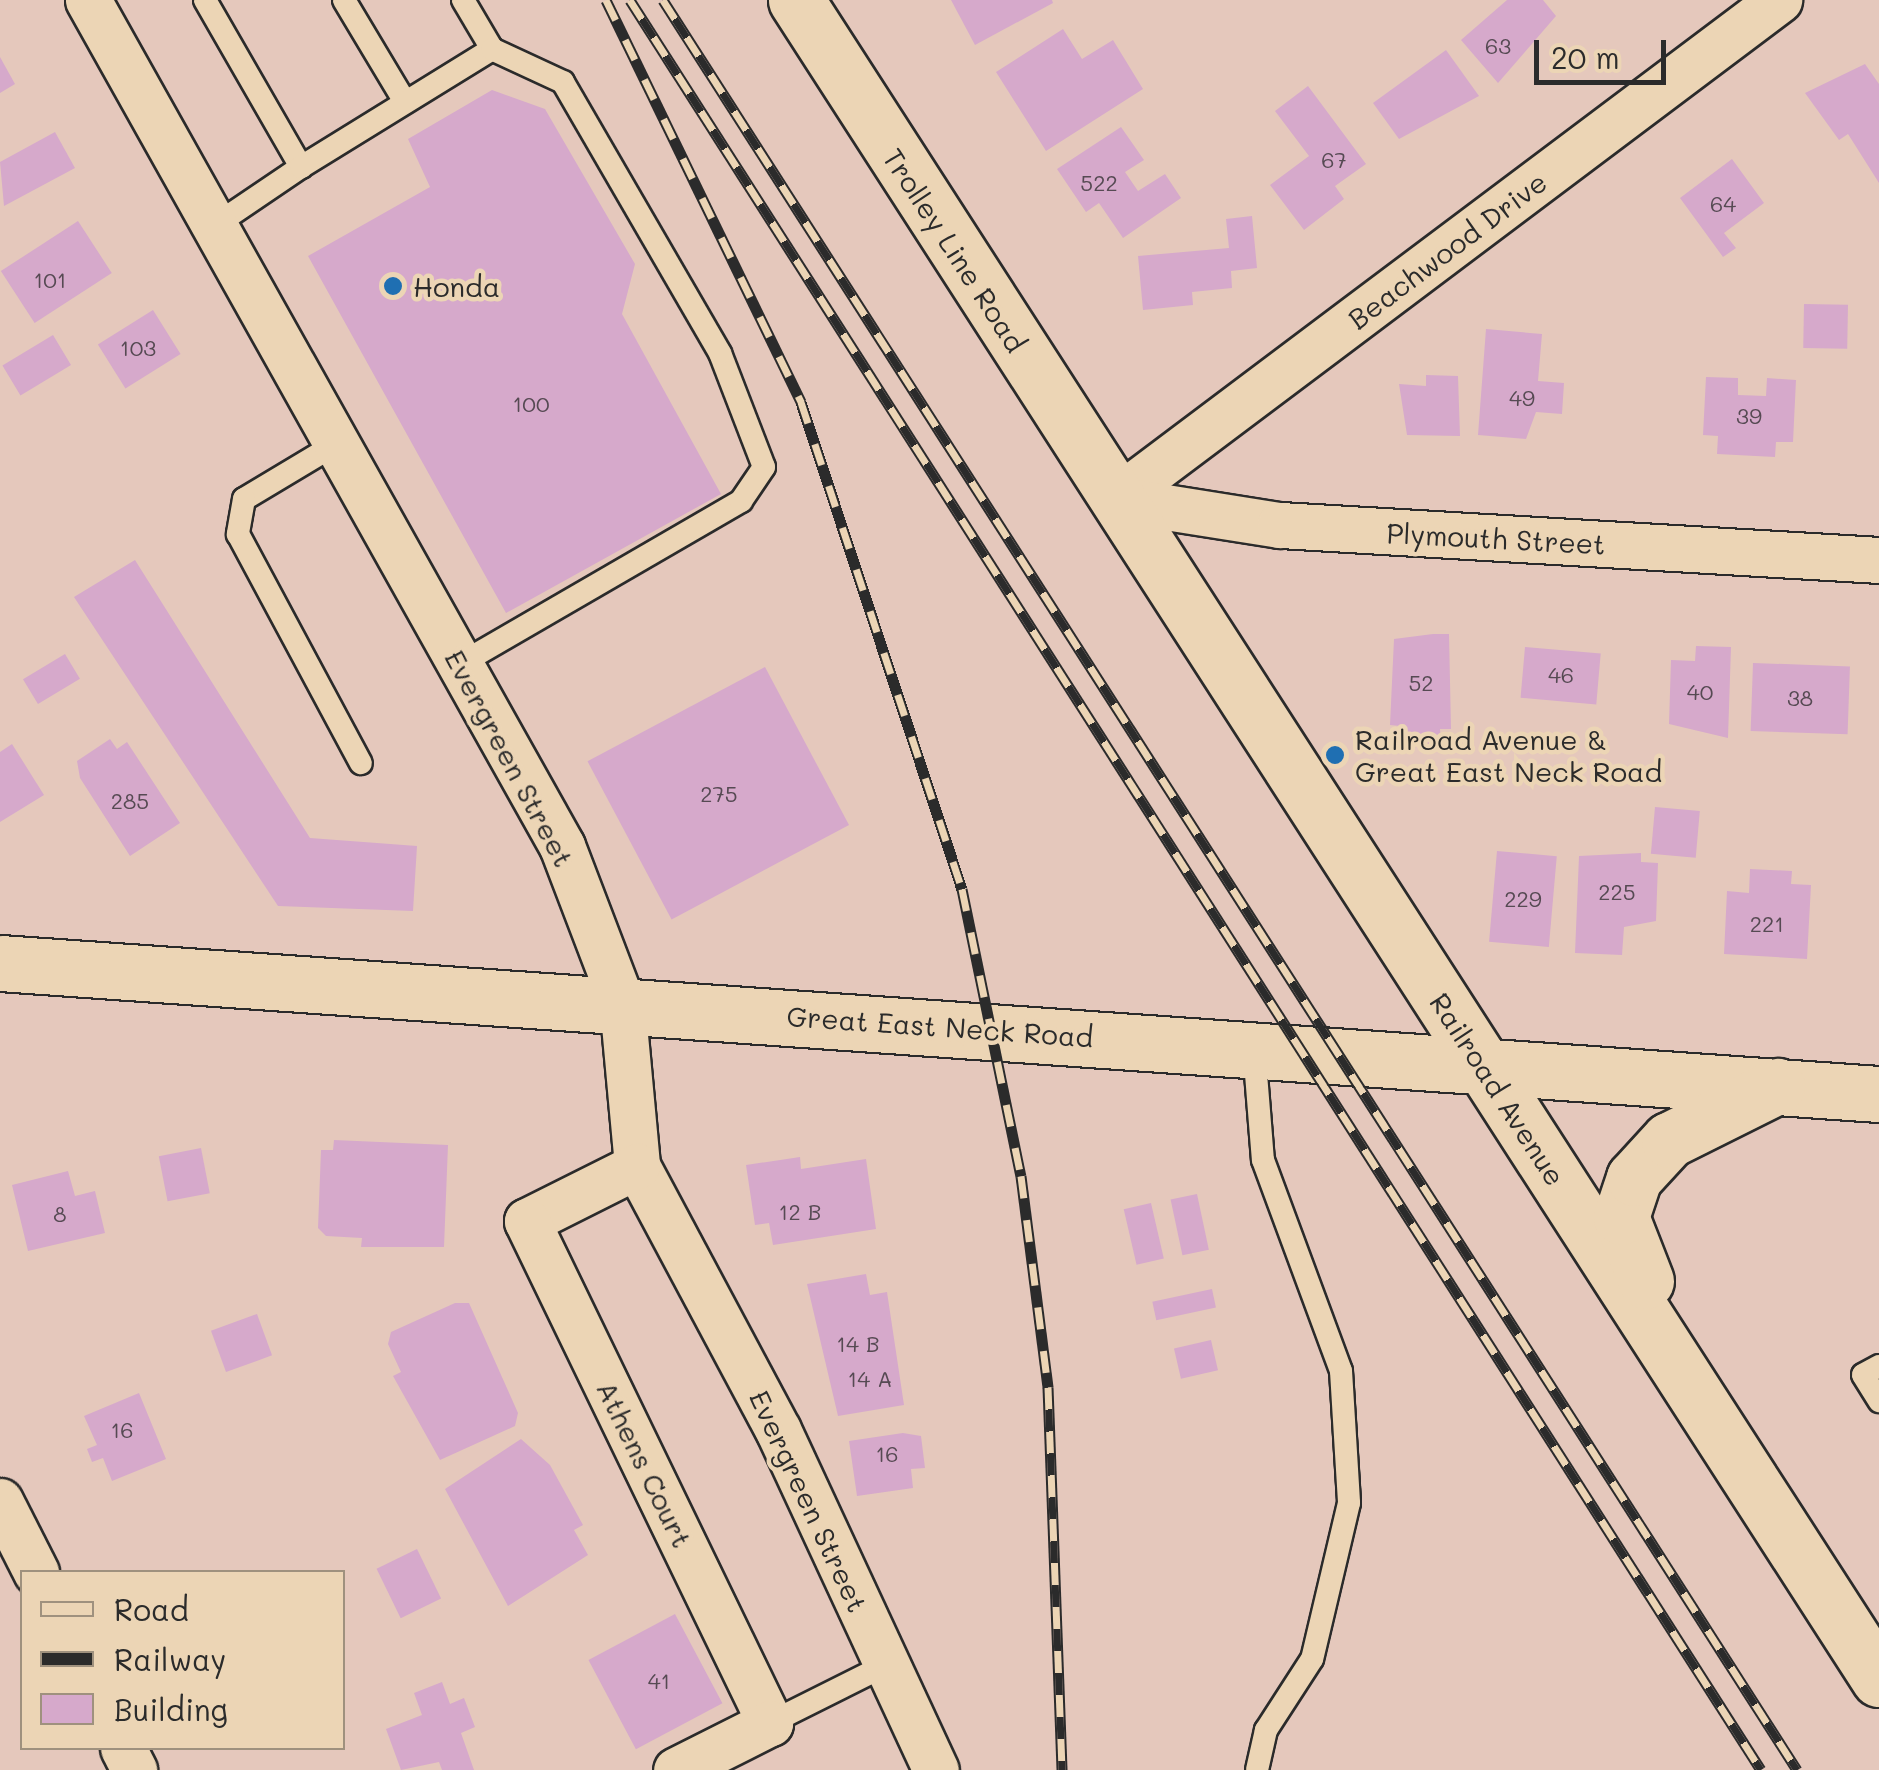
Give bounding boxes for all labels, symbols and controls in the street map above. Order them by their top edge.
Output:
scale bar [1539,20,1672,82]
house number: 63 [1485,33,1511,59]
text: 20 m [1551,37,1620,77]
street label: Trolley Line Road [877,142,1033,358]
house number: 67 [1321,147,1347,173]
street label: Beachwood Drive [1341,164,1553,336]
house number: 522 [1080,170,1118,196]
house number: 64 [1710,191,1736,217]
house number: 101 [33,267,67,293]
place label: Honda [413,269,500,303]
marker: Honda [382,275,404,297]
house number: 103 [120,335,156,361]
house number: 49 [1509,385,1535,411]
house number: 100 [513,391,549,417]
house number: 39 [1736,403,1762,429]
street label: Plymouth Street [1386,515,1606,561]
street label: Evergreen Street [439,644,581,872]
house number: 46 [1548,662,1574,688]
house number: 52 [1408,670,1434,696]
house number: 40 [1687,679,1713,705]
house number: 38 [1787,685,1813,711]
place label: Railroad Avenue & Great East Neck Road [1355,722,1662,788]
marker: Railroad Avenue & Great East Neck Road [1324,744,1346,766]
house number: 275 [700,781,738,807]
house number: 285 [111,788,149,814]
house number: 225 [1598,879,1636,905]
house number: 229 [1504,886,1542,912]
house number: 221 [1750,911,1784,937]
street label: Railroad Avenue [1423,986,1573,1192]
street label: Great East Neck Road [786,999,1094,1053]
house number: 12 B [779,1199,821,1225]
house number: 8 [53,1201,67,1227]
house number: 14 B [836,1331,880,1357]
house number: 14 A [847,1366,893,1392]
street label: Athens Court [590,1375,700,1553]
street label: Evergreen Street [743,1385,875,1617]
house number: 16 [110,1417,134,1443]
house number: 16 [875,1441,899,1467]
legend [20,1570,345,1750]
text: Road [114,1589,189,1629]
text: Railway [114,1639,226,1679]
house number: 41 [648,1668,670,1694]
text: Building [114,1689,228,1729]

